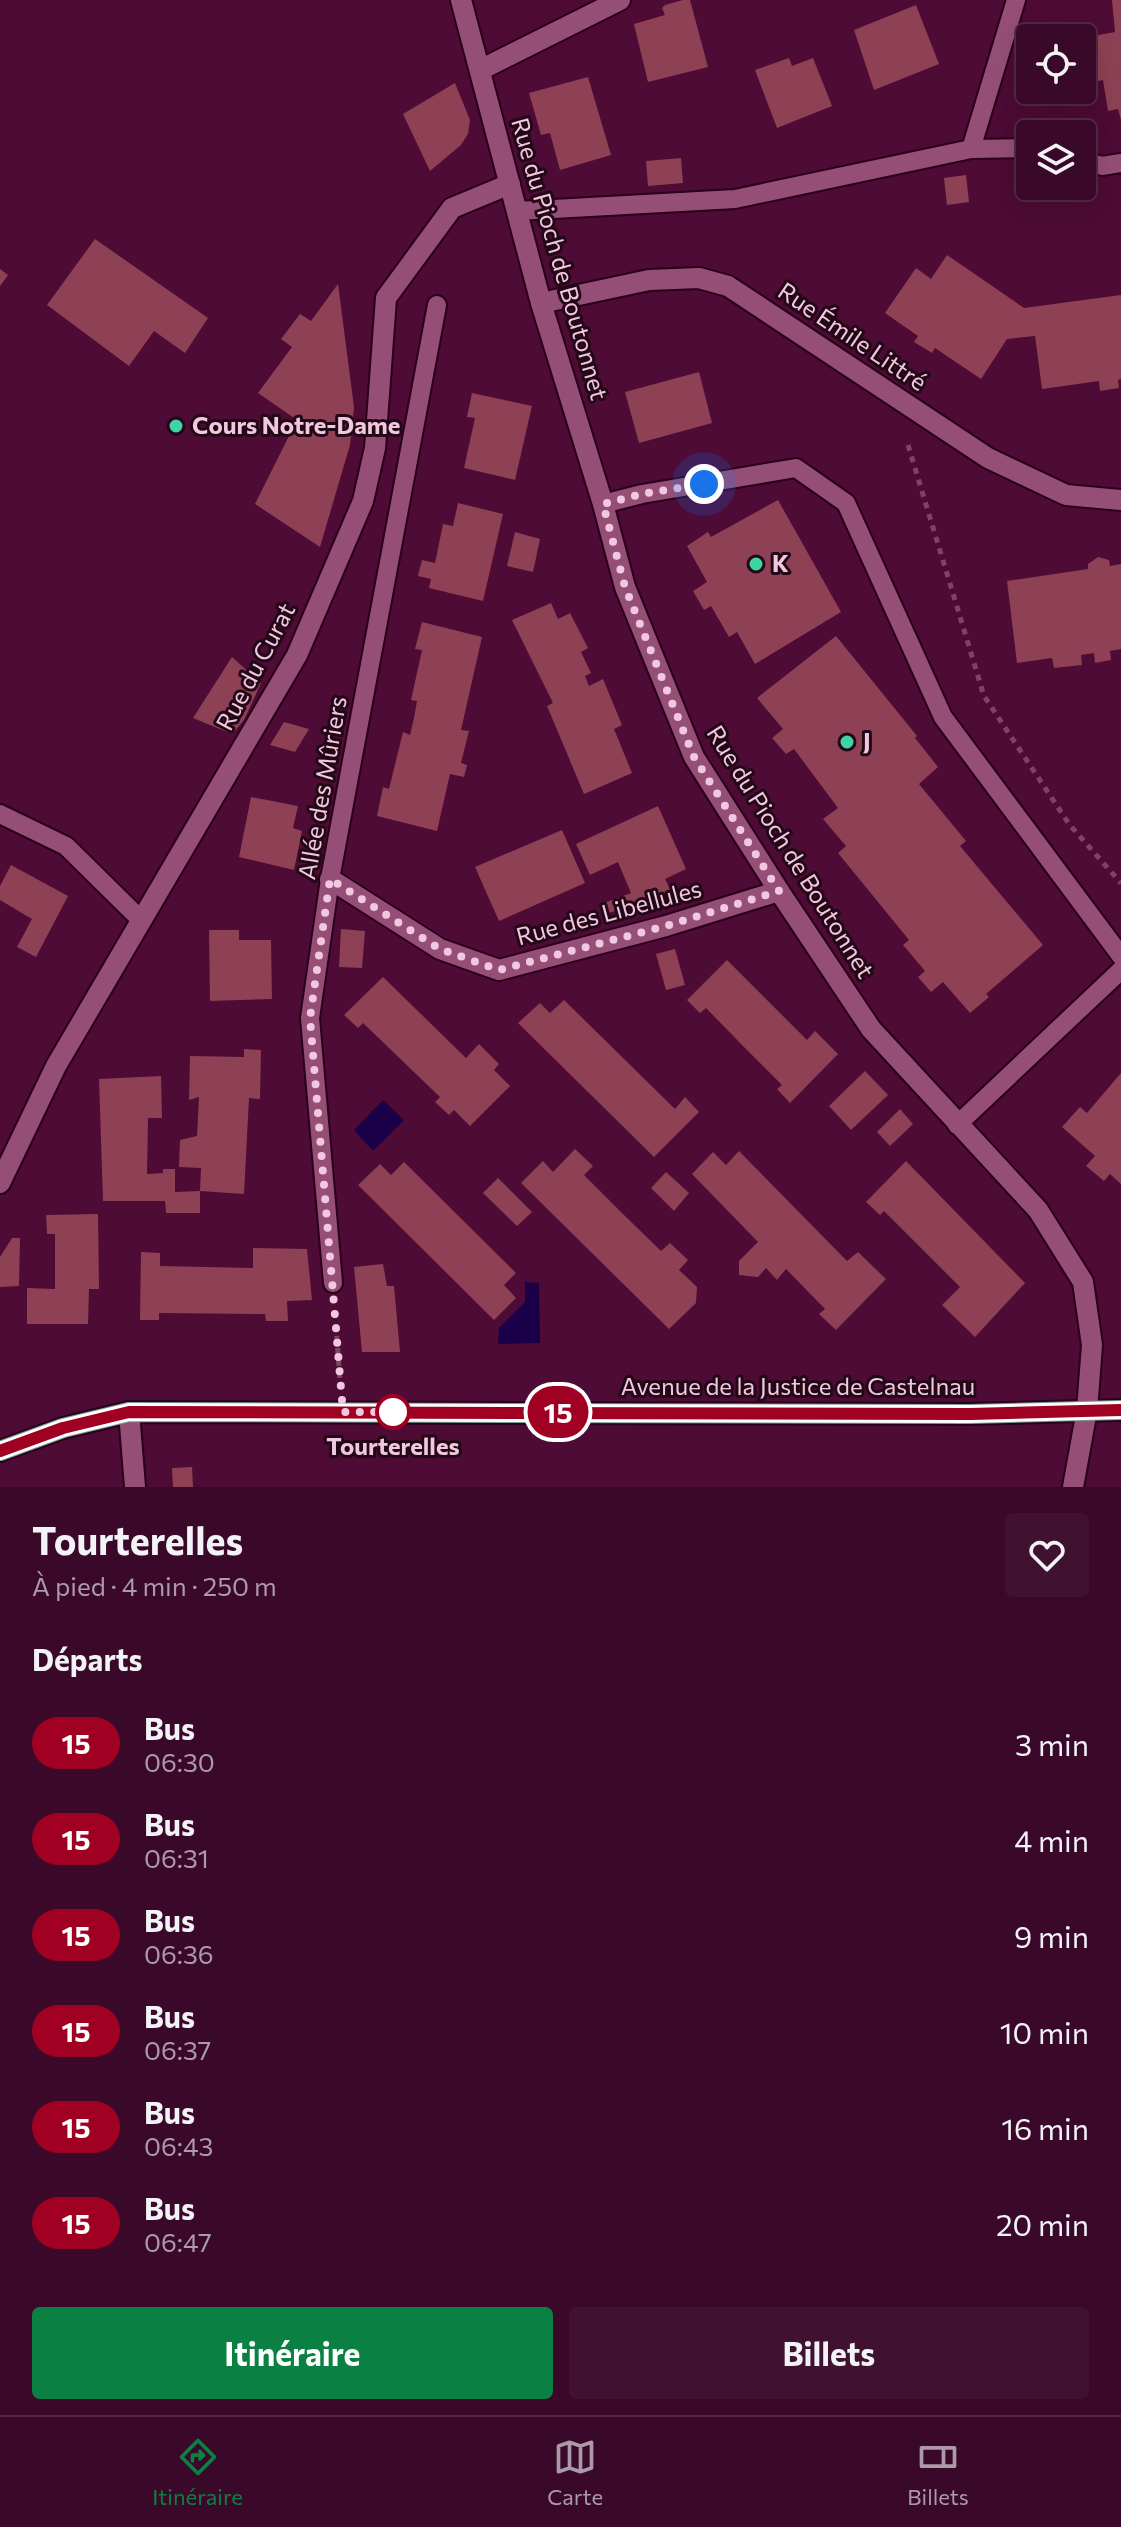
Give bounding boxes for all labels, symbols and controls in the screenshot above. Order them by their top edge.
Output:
map controls [1016,24,1096,200]
button: locate [1016,24,1096,104]
street label: Rue du Pioch de Boutonnet [506,114,615,403]
button: layers [1016,120,1096,200]
street label: Rue Émile Littré [773,275,933,396]
place label: Cours Notre-Dame [192,410,400,439]
marker: Cours Notre-Dame [167,417,185,435]
your location [684,464,724,504]
place label: K [772,548,789,577]
marker: K [747,555,765,573]
street label: Rue du Curat [209,598,300,735]
street label: Allée des Mûriers [291,694,352,882]
street label: Rue du Pioch de Boutonnet [701,720,881,983]
place label: J [863,726,871,755]
marker: J [838,733,856,751]
street label: Rue des Libellules [513,873,704,950]
street label: Avenue de la Justice de Castelnau [621,1371,975,1400]
line badge: 15 [522,1386,594,1438]
marker: Tourterelles [376,1395,410,1429]
text: 15 [544,1395,573,1429]
place label: Tourterelles [326,1431,460,1460]
button: heart [1005,1513,1089,1597]
text: Tourterelles [32,1516,243,1563]
text: À pied · 4 min · 250 m [32,1570,277,1601]
text: Départs [32,1640,142,1677]
text: Bus [144,1709,195,1746]
text: 3 min [1015,1725,1089,1762]
text: 15 [62,1726,91,1760]
text: 06:30 [144,1746,215,1777]
text: Bus [144,1805,195,1842]
text: 4 min [1014,1821,1089,1858]
text: 15 [62,1822,91,1856]
text: 06:31 [144,1842,209,1873]
text: Bus [144,1901,195,1938]
text: 9 min [1014,1917,1089,1954]
text: 15 [62,1918,91,1952]
text: 06:36 [144,1938,214,1969]
text: Bus [144,1997,195,2034]
text: 10 min [1000,2013,1089,2050]
text: 15 [62,2014,91,2048]
text: 06:37 [144,2034,211,2065]
text: Bus [144,2093,195,2130]
text: 16 min [1001,2109,1089,2146]
text: 15 [62,2110,91,2144]
text: 06:43 [144,2130,213,2161]
text: Bus [144,2189,195,2226]
text: 20 min [996,2205,1089,2242]
text: 15 [62,2206,91,2240]
text: 06:47 [144,2226,212,2257]
button: Itinéraire [32,2307,553,2399]
button: Billets [569,2307,1089,2399]
tab: Itinéraire [152,2435,243,2510]
tab: Carte [547,2435,603,2510]
tab: Billets [907,2435,969,2510]

